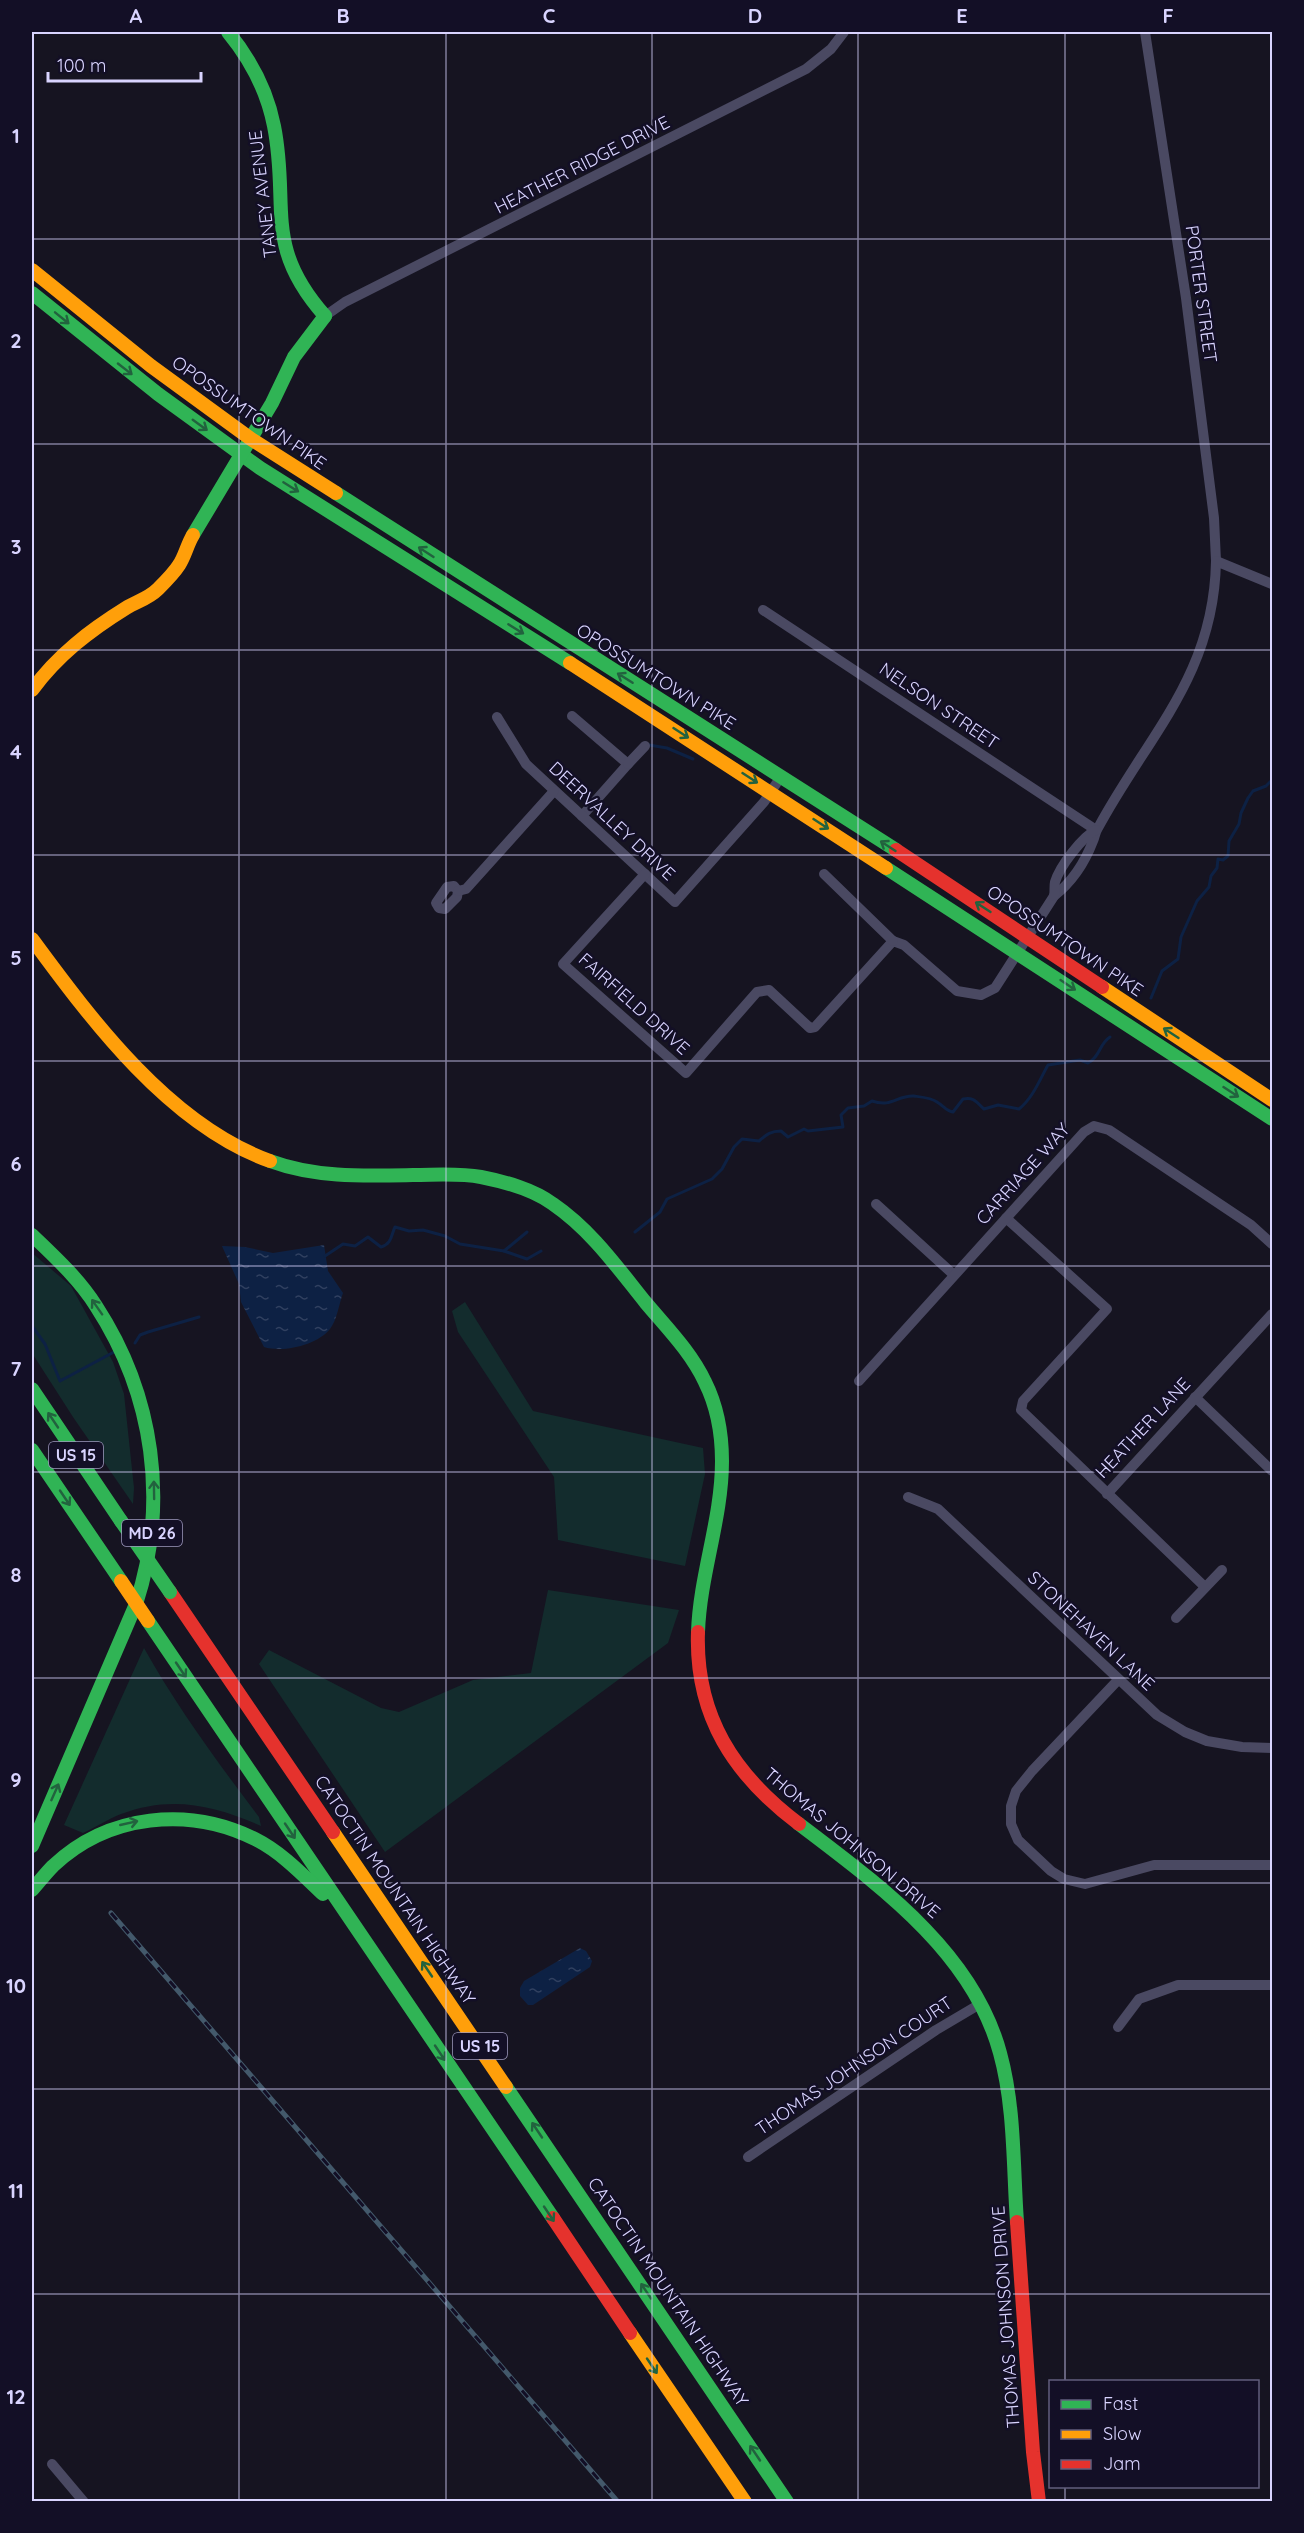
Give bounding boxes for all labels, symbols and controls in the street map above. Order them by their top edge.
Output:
text: A [130,3,143,28]
text: B [336,3,350,28]
text: C [543,3,556,28]
text: D [748,3,762,28]
text: E [956,3,968,28]
text: F [1162,3,1174,28]
scale bar [48,45,201,83]
text: 100 m [57,54,106,77]
street label: HEATHER RIDGE DRIVE [490,110,673,219]
text: 1 [12,123,20,148]
street label: TANEY AVENUE [243,129,282,259]
street label: PORTER STREET [1180,224,1223,364]
one-way arrow [54,312,70,325]
text: 2 [10,328,22,353]
street label: OPOSSUMTOWN PIKE [168,351,331,475]
one-way arrow [117,362,133,375]
one-way arrow [191,418,207,431]
one-way arrow [282,481,299,494]
text: 3 [11,534,21,559]
one-way arrow [418,545,435,557]
street label: OPOSSUMTOWN PIKE [572,618,740,735]
one-way arrow [507,623,524,635]
street label: NELSON STREET [875,657,1004,754]
one-way arrow [617,672,634,684]
one-way arrow [672,728,689,740]
text: 4 [10,739,22,764]
street label: DEERVALLEY DRIVE [544,756,680,885]
one-way arrow [742,772,759,785]
one-way arrow [812,818,828,830]
one-way arrow [881,840,897,852]
street label: OPOSSUMTOWN PIKE [983,880,1148,1001]
one-way arrow [975,901,992,914]
text: 5 [10,945,22,970]
street label: FAIRFIELD DRIVE [574,948,695,1060]
one-way arrow [1059,979,1076,991]
one-way arrow [1163,1027,1180,1039]
one-way arrow [1222,1086,1239,1098]
street label: CARRIAGE WAY [971,1118,1074,1229]
text: 6 [10,1151,22,1176]
one-way arrow [91,1299,103,1315]
text: 7 [11,1356,22,1381]
street label: HEATHER LANE [1090,1372,1195,1483]
one-way arrow [47,1413,59,1429]
road number: US 15 [49,1442,103,1468]
one-way arrow [149,1481,160,1501]
one-way arrow [58,1490,71,1507]
road number: MD 26 [122,1520,182,1546]
text: 8 [11,1562,22,1587]
street label: STONEHAVEN LANE [1023,1566,1160,1695]
one-way arrow [175,1661,187,1677]
street label: THOMAS JOHNSON DRIVE [760,1762,945,1923]
text: 9 [10,1767,22,1792]
street label: CATOCTIN MOUNTAIN HIGHWAY [310,1771,481,2009]
one-way arrow [50,1784,61,1802]
one-way arrow [119,1816,138,1828]
one-way arrow [284,1823,296,1839]
one-way arrow [421,1961,433,1977]
text: 10 [6,1973,26,1998]
street label: THOMAS JOHNSON COURT [751,1991,957,2140]
road number: US 15 [453,2033,507,2059]
one-way arrow [434,2044,446,2061]
one-way arrow [530,2121,543,2138]
street label: CATOCTIN MOUNTAIN HIGHWAY [583,2173,754,2411]
text: 11 [8,2178,24,2203]
street label: THOMAS JOHNSON DRIVE [986,2205,1025,2429]
one-way arrow [543,2206,555,2222]
one-way arrow [640,2284,652,2300]
one-way arrow [646,2358,658,2374]
legend [1049,2380,1259,2488]
text: 12 [6,2384,26,2409]
text: Fast [1103,2392,1138,2415]
text: Slow [1103,2422,1141,2445]
one-way arrow [749,2445,761,2462]
text: Jam [1103,2452,1141,2475]

